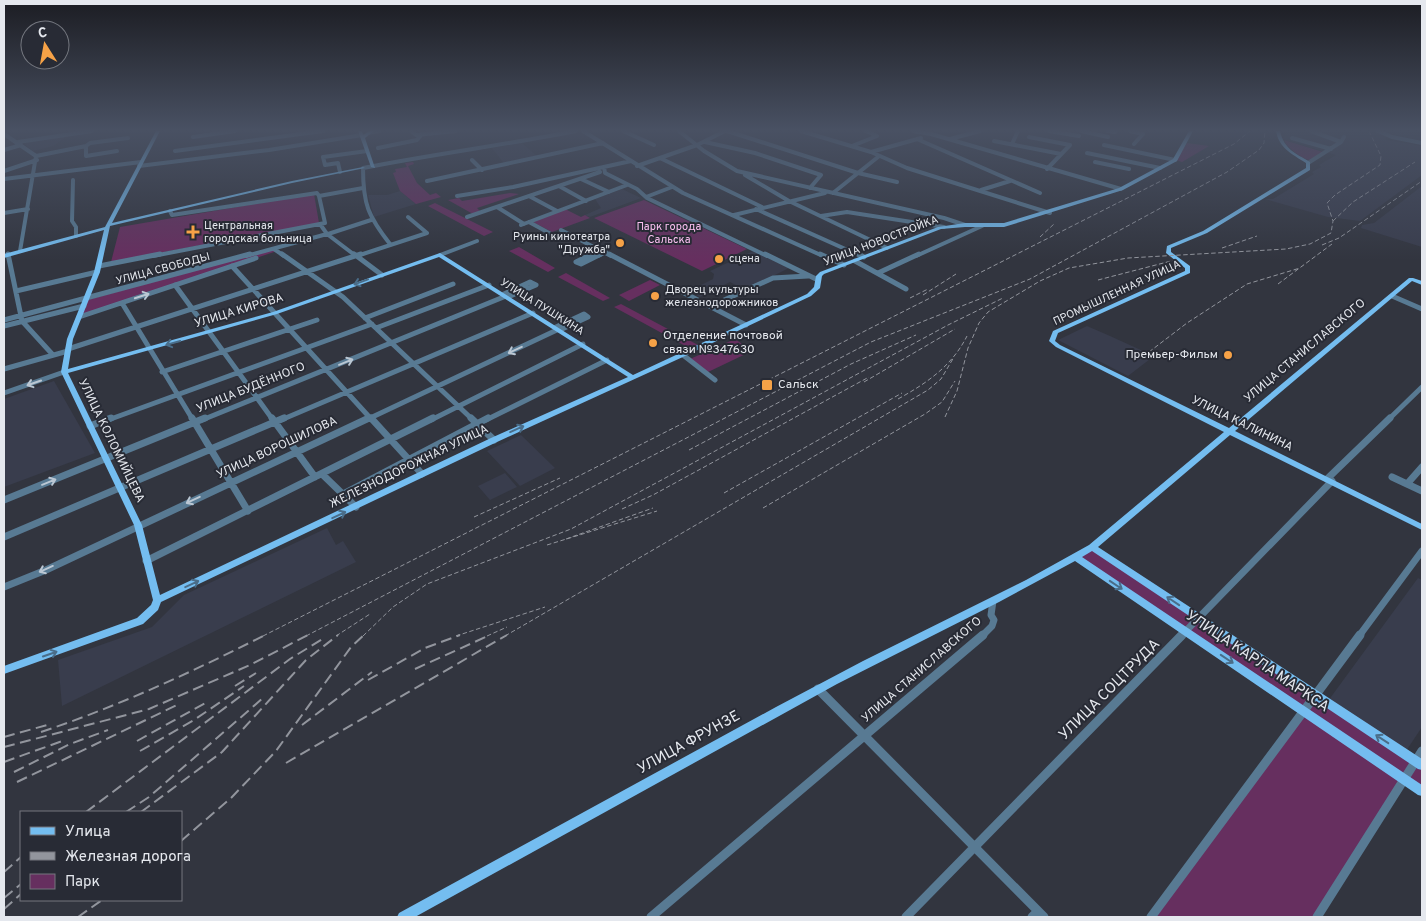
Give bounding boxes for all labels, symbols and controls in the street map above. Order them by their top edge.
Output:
north arrow [20,20,70,70]
text: С [37,25,49,43]
street label: УЛИЦА НОВОСТРОЙКА [821,212,940,269]
place label: Центральная городская больница [204,219,312,246]
park label: Парк города Сальска [637,220,702,247]
marker: Центральная городская больница [186,225,200,239]
place label: Руины кинотеатра "Дружба" [513,230,610,257]
marker: Руины кинотеатра "Дружба" [614,237,626,249]
street label: УЛИЦА СВОБОДЫ [114,250,212,288]
place label: сцена [729,252,760,266]
marker: сцена [713,253,725,265]
street label: ПРОМЫШЛЕННАЯ УЛИЦА [1051,257,1183,329]
street label: УЛИЦА ПУШКИНА [497,275,587,339]
one-way arrow [354,278,369,287]
place label: Дворец культуры железнодорожников [665,283,778,310]
street label: УЛИЦА КИРОВА [193,290,285,332]
marker: Дворец культуры железнодорожников [649,290,661,302]
one-way arrow [133,291,149,300]
street label: УЛИЦА СТАНИСЛАВСКОГО [1241,295,1369,407]
place label: Отделение почтовой связи №347630 [663,328,783,358]
marker: Отделение почтовой связи №347630 [647,337,659,349]
one-way arrow [166,339,182,348]
one-way arrow [508,345,523,355]
place label: Премьер-Фильм [1125,347,1218,363]
marker: Премьер-Фильм [1222,349,1234,361]
one-way arrow [338,357,353,367]
street label: УЛИЦА БУДЁННОГО [194,359,308,417]
street label: УЛИЦА КОЛОМИЙЦЕВА [74,376,148,506]
place label: Сальск [778,377,819,393]
marker: Сальск [760,378,774,392]
one-way arrow [26,379,42,388]
street label: УЛИЦА КАЛИНИНА [1189,392,1295,456]
street label: УЛИЦА ВОРОШИЛОВА [214,413,340,483]
street label: ЖЕЛЕЗНОДОРОЖНАЯ УЛИЦА [327,421,491,513]
one-way arrow [509,424,524,434]
one-way arrow [41,477,56,486]
one-way arrow [186,495,201,505]
one-way arrow [331,509,346,519]
one-way arrow [39,565,54,575]
one-way arrow [184,578,199,588]
one-way arrow [1108,580,1122,590]
one-way arrow [1166,596,1180,606]
street label: УЛИЦА КАРЛА МАРКСА [1182,607,1332,717]
street label: УЛИЦА СТАНИСЛАВСКОГО [859,613,985,727]
street label: УЛИЦА СОЦТРУДА [1055,635,1165,745]
one-way arrow [42,649,57,658]
one-way arrow [1219,654,1233,664]
street label: УЛИЦА ФРУНЗЕ [634,707,744,779]
one-way arrow [1375,733,1389,743]
legend [20,811,182,901]
text: Улица [65,823,110,842]
text: Железная дорога [65,848,191,867]
text: Парк [65,873,100,892]

